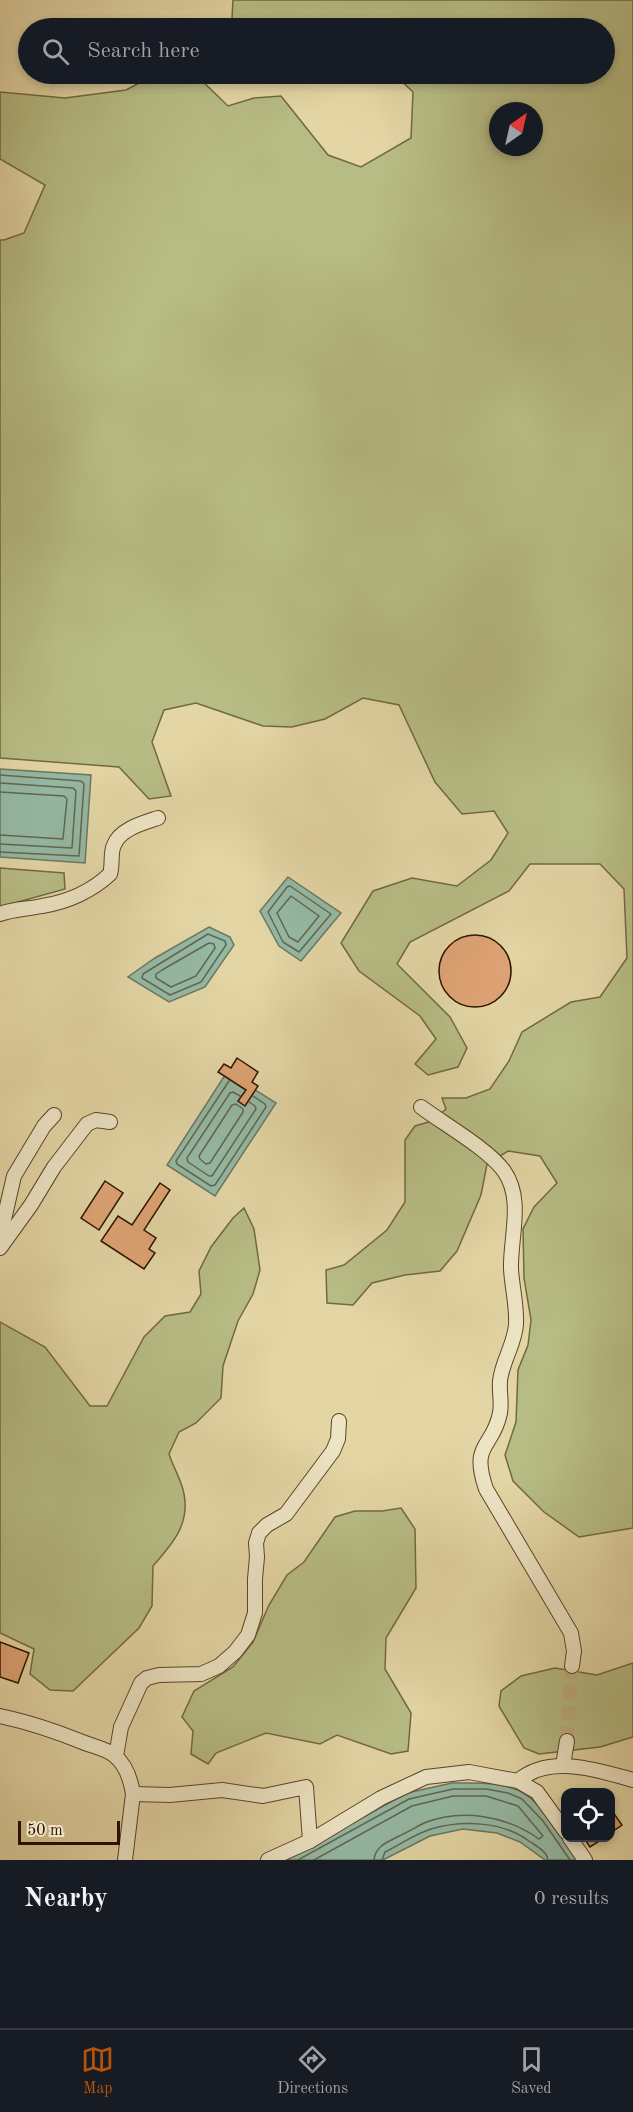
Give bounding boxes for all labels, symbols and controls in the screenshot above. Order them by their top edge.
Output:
search box [18,18,615,84]
icon: search [39,35,72,68]
text: Search here [87,40,200,62]
north arrow [489,102,543,156]
map controls [561,1788,615,1842]
button: locate [561,1788,615,1842]
scale bar [18,1818,120,1846]
text: 50 m [27,1823,63,1839]
text: Nearby [24,1886,108,1912]
text: 0 results [534,1889,609,1909]
tab: Map [81,2043,114,2099]
tab: Directions [277,2043,348,2099]
tab: Saved [511,2043,552,2099]

